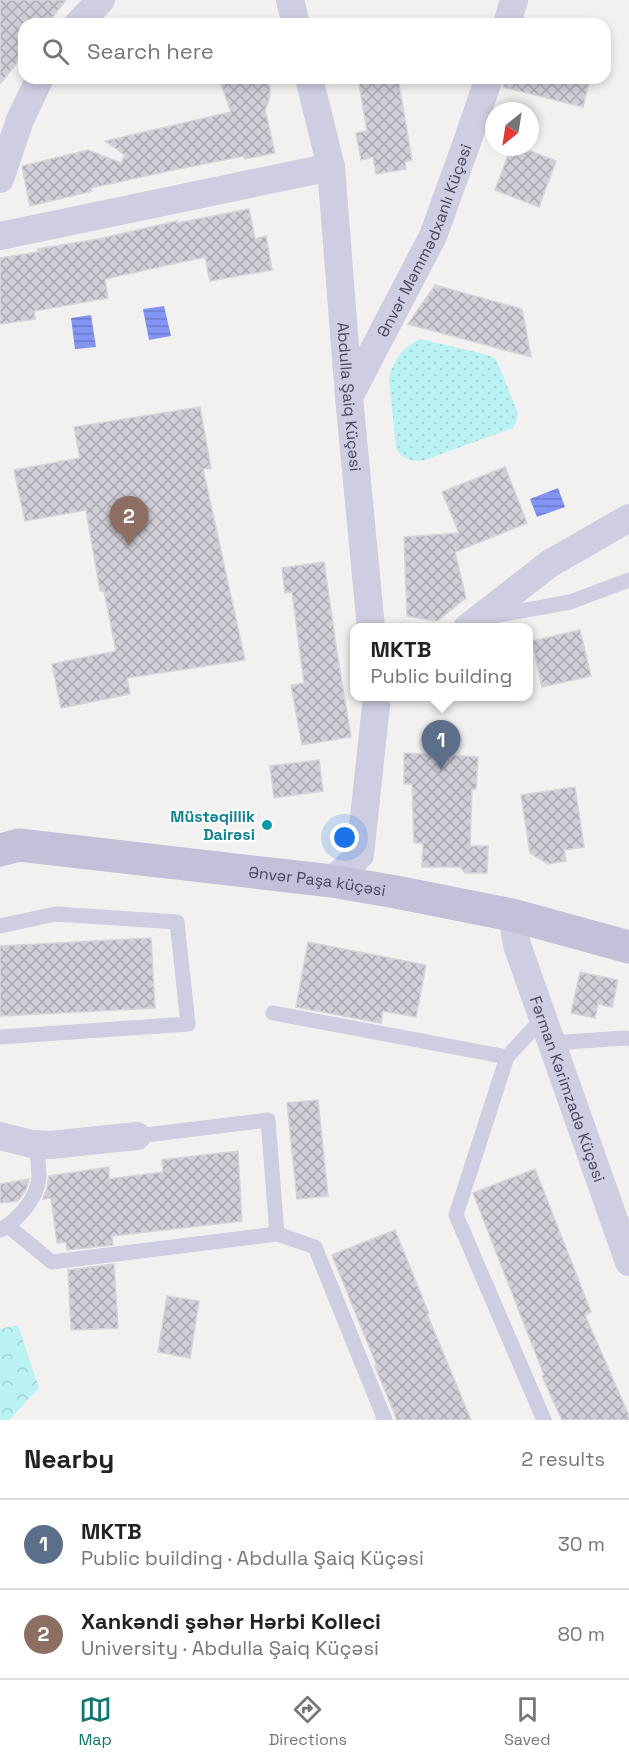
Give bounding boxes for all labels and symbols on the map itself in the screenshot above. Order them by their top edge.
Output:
north arrow [485,102,539,156]
street label: Ənvər Məmmədxanlı Küçəsi [372,141,476,341]
street label: Abdulla Şaiq Küçəsi [332,321,366,472]
pin: 2 [110,496,148,546]
pin: 1 [422,720,460,770]
place label: Müstəqillik Dairəsi [170,806,255,845]
marker: Müstəqillik Dairəsi [260,818,274,832]
your location [330,823,359,852]
street label: Ənvər Paşa küçəsi [248,861,387,901]
street label: Fərman Kərimzadə Küçəsi [525,993,610,1185]

